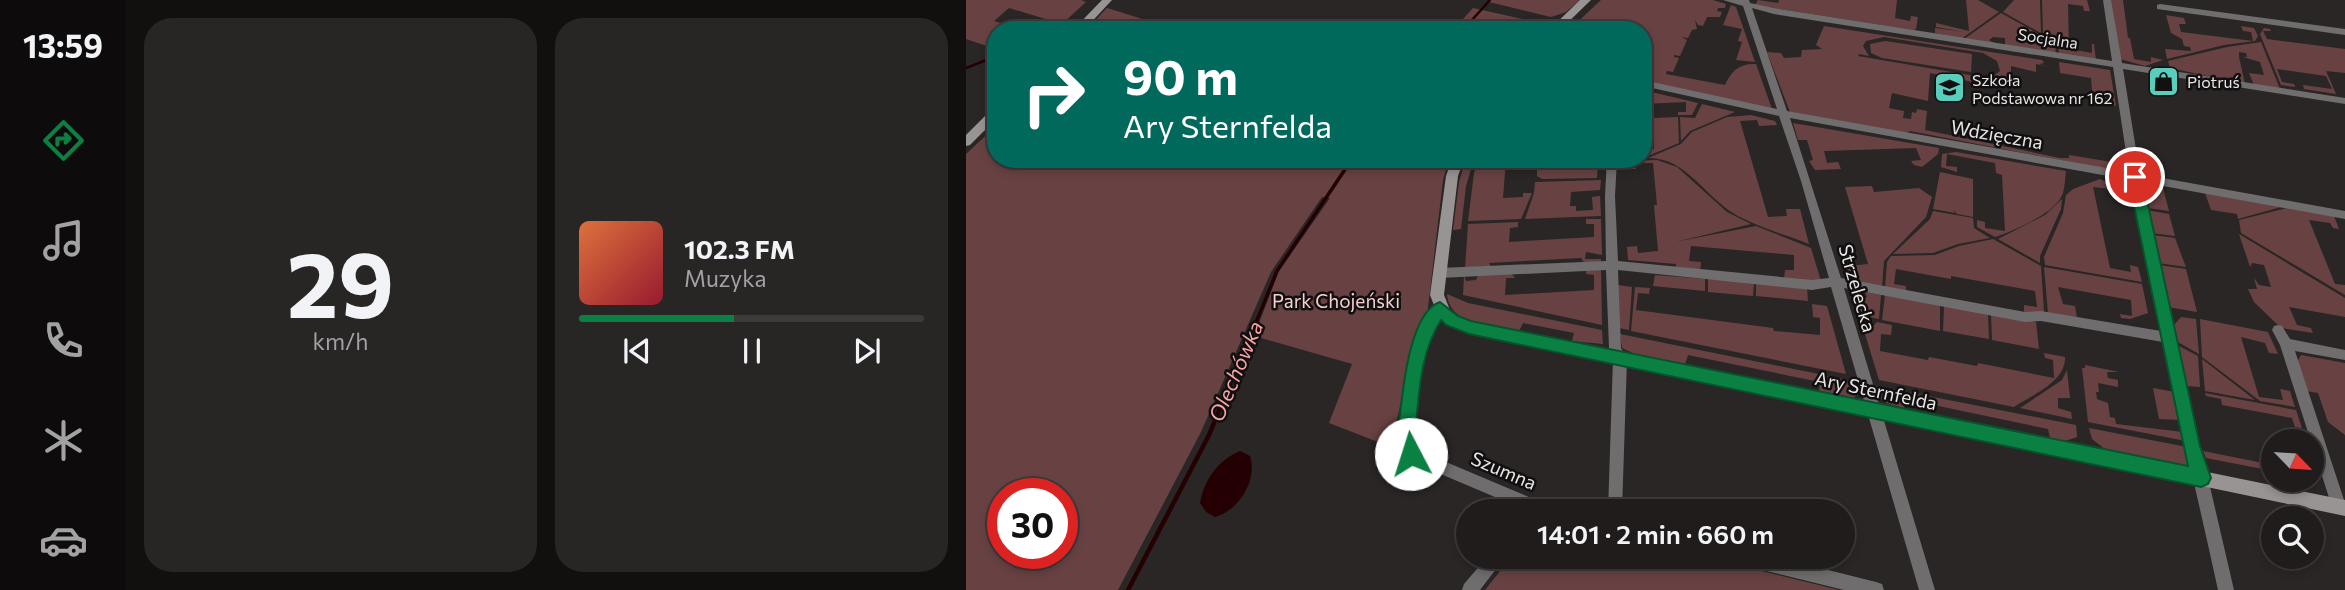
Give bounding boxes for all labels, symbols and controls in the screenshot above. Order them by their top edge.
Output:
street label: Socjalna [2016,24,2080,52]
text: 13:59 [23,25,103,65]
text: 90 m [1123,45,1238,105]
icon: right [1008,49,1099,140]
shop icon: Piotruś [2147,64,2181,98]
place label: Szkoła Podstawowa nr 162 [1972,70,2113,107]
school or university icon: Szkoła Podstawowa nr 162 [1932,71,1966,105]
place label: Piotruś [2187,72,2240,91]
text: Ary Sternfelda [1123,105,1332,145]
street label: Wdzięczna [1949,115,2045,153]
icon: directions [39,116,88,165]
pin [2105,147,2165,207]
icon: arrive [2116,158,2154,196]
icon: music [39,216,88,265]
text: 29 [287,225,394,337]
text: 102.3 FM [684,233,795,264]
street label: Strzelecka [1835,241,1881,335]
text: Muzyka [684,264,767,292]
park label: Park Chojeński [1272,289,1400,312]
icon: phone [39,316,88,365]
water label: Olechówka [1203,317,1267,425]
text: km/h [313,327,368,355]
icon: previous [618,332,656,370]
icon: pause [733,332,771,370]
icon: next [848,332,886,370]
street label: Ary Sternfelda [1813,366,1939,414]
icon: climate [39,416,88,465]
position arrow [1374,417,1448,491]
north arrow [2261,429,2324,492]
map controls [2261,429,2324,569]
street label: Szumna [1468,446,1540,494]
speed limit sign: 30 [987,478,1078,569]
button: search [2261,506,2324,569]
icon: car [39,516,88,565]
text: 14:01 · 2 min · 660 m [1537,518,1774,549]

